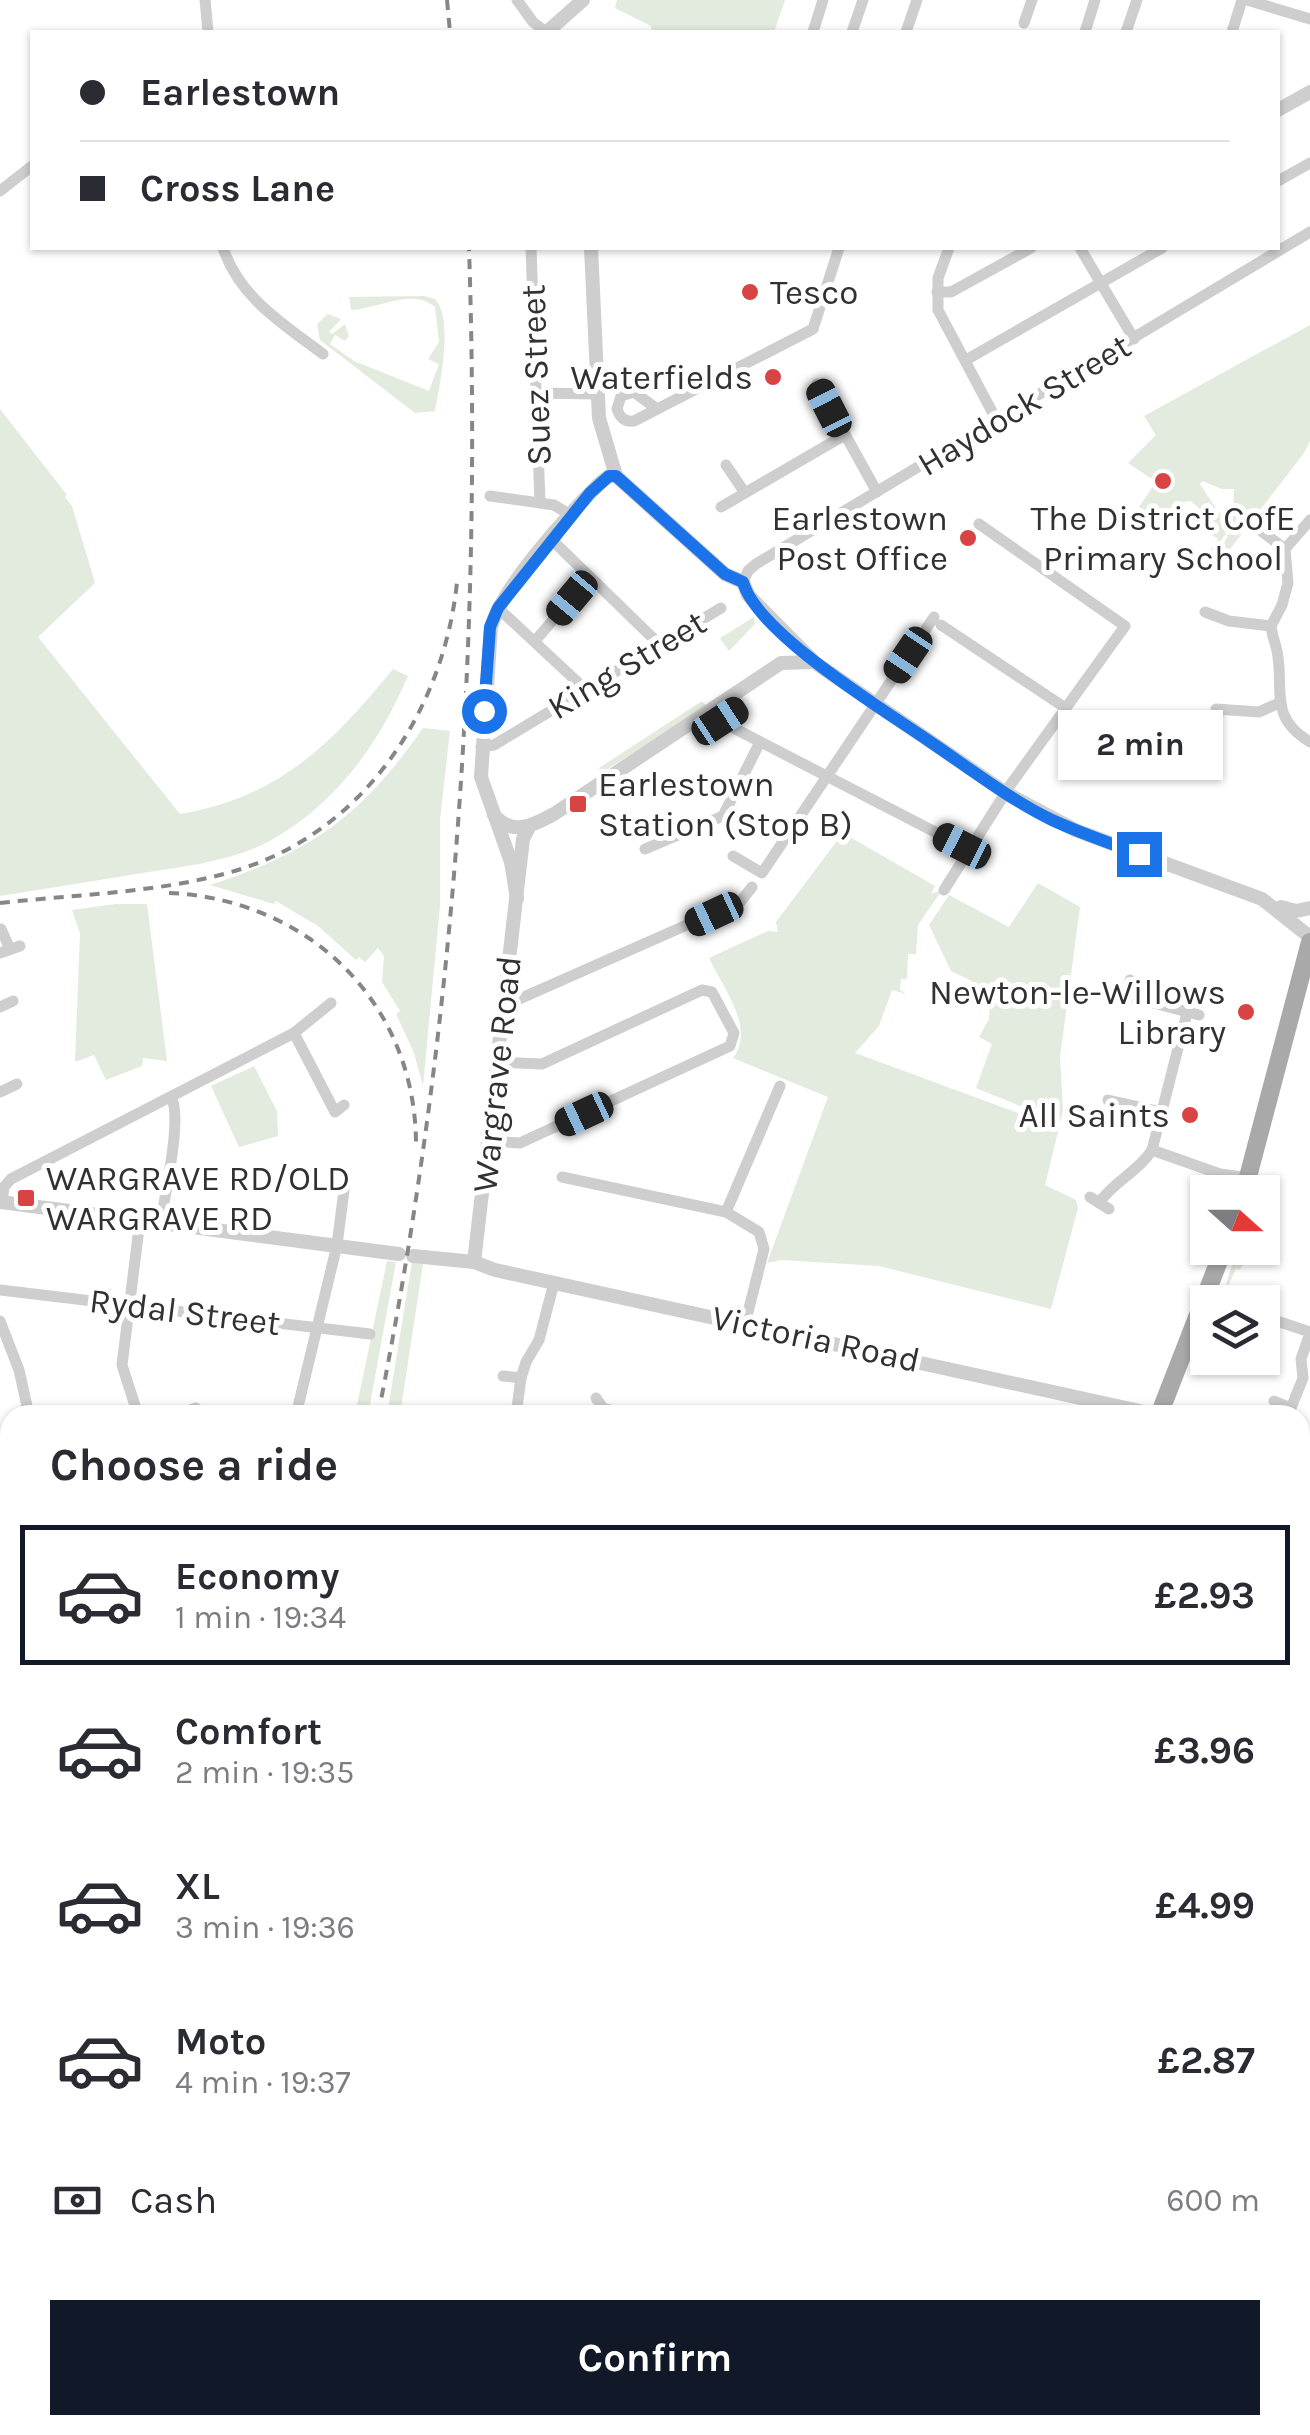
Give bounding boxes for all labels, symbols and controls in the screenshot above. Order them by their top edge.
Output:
text: Earlestown [140,70,340,115]
text: Cross Lane [140,166,335,211]
place label: Tesco [770,272,858,313]
marker: Tesco [739,281,761,303]
street label: Suez Street [512,284,560,466]
street label: Haydock Street [910,325,1138,485]
place label: Waterfields [570,357,753,398]
marker: Waterfields [762,366,784,388]
car [802,374,856,442]
marker: The District CofE Primary School [1152,470,1174,492]
place label: Earlestown Post Office [771,498,948,579]
place label: The District CofE Primary School [1031,498,1295,579]
marker: Earlestown Post Office [957,527,979,549]
car [541,565,603,631]
street label: King Street [541,602,713,728]
car [879,622,937,688]
route start [462,689,507,734]
car [687,692,753,750]
callout: 2 min [1056,709,1222,779]
text: 2 min [1096,726,1185,763]
place label: Earlestown Station (Stop B) [598,764,853,845]
marker: Earlestown Station (Stop B) [567,793,589,815]
car [928,819,996,873]
route end [1117,832,1162,877]
car [680,888,748,940]
street label: Wargrave Road [464,954,530,1194]
place label: Newton-le-Willows Library [929,972,1226,1053]
marker: Newton-le-Willows Library [1235,1001,1257,1023]
car [550,1088,618,1140]
place label: All Saints [1018,1095,1170,1136]
marker: All Saints [1179,1104,1201,1126]
place label: WARGRAVE RD/OLD WARGRAVE RD [46,1158,350,1239]
north arrow [1190,1175,1280,1265]
map controls [1190,1175,1280,1375]
marker: WARGRAVE RD/OLD WARGRAVE RD [15,1187,37,1209]
street label: Rydal Street [87,1280,283,1344]
button: layers [1190,1285,1280,1375]
street label: Victoria Road [708,1297,924,1381]
text: Choose a ride [50,1439,338,1491]
icon: car [55,1550,145,1640]
text: Economy [175,1554,339,1599]
text: £2.93 [1154,1573,1255,1618]
text: 1 min · 19:34 [175,1599,346,1636]
icon: car [55,1705,145,1795]
text: Comfort [175,1709,322,1754]
text: £3.96 [1154,1728,1255,1773]
text: 2 min · 19:35 [175,1754,354,1791]
icon: car [55,1860,145,1950]
text: XL [175,1864,220,1909]
text: £4.99 [1155,1883,1255,1928]
text: 3 min · 19:36 [175,1909,355,1946]
icon: car [55,2015,145,2105]
text: Moto [175,2019,266,2064]
text: £2.87 [1158,2038,1255,2083]
text: 4 min · 19:37 [175,2064,351,2101]
icon: cash [50,2173,105,2228]
text: Cash [130,2178,217,2223]
text: 600 m [1166,2182,1260,2219]
button: Confirm [50,2300,1260,2415]

